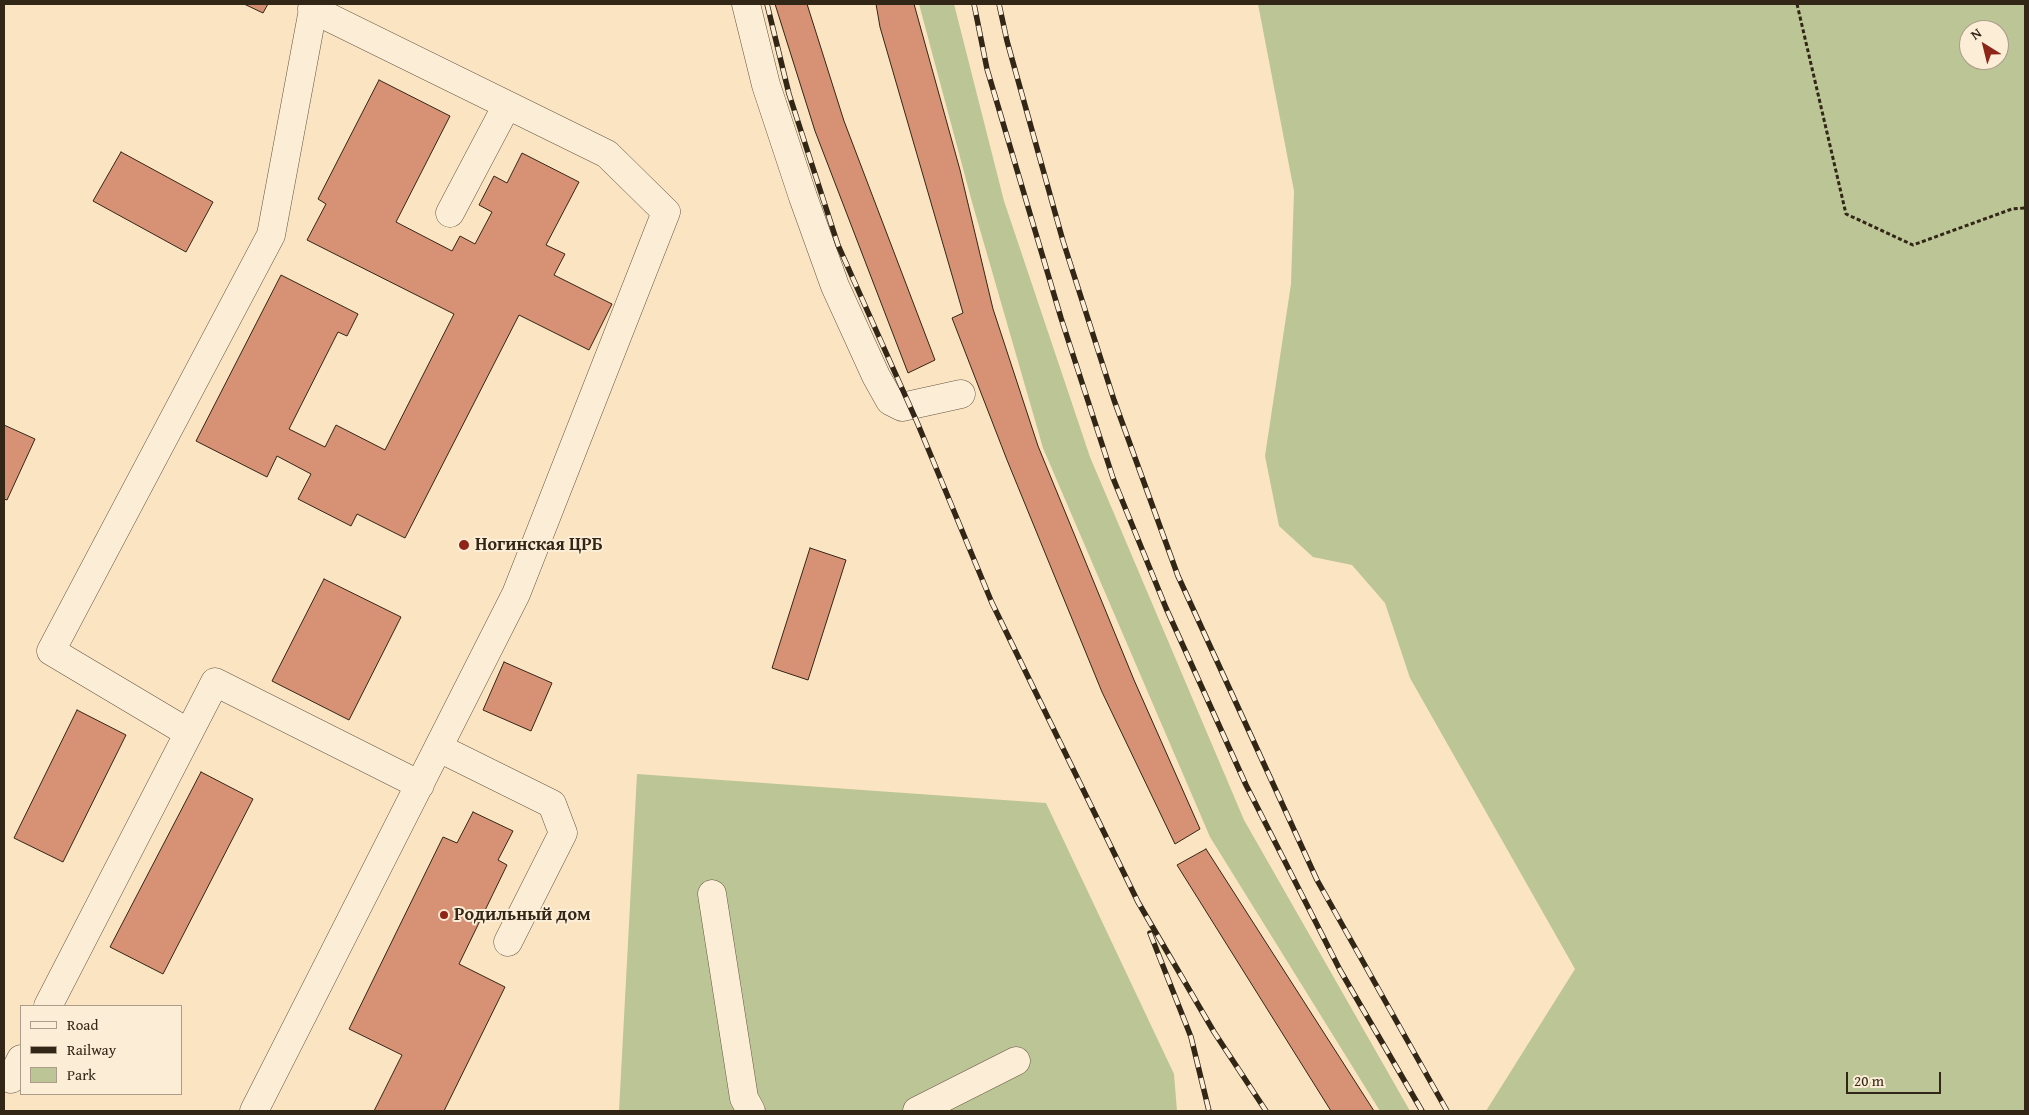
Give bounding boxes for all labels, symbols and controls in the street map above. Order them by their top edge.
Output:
north arrow [1959,20,2009,70]
text: N [1966,23,1985,45]
place label: Ногинская ЦРБ [475,534,603,556]
marker: Ногинская ЦРБ [457,538,471,552]
place label: Родильный дом [454,904,591,926]
marker: Родильный дом [438,909,450,921]
legend [20,1005,182,1095]
text: Road [67,1014,98,1035]
text: Railway [67,1039,116,1060]
scale bar [1849,1062,1944,1094]
text: Park [67,1064,96,1085]
text: 20 m [1854,1070,1884,1091]

